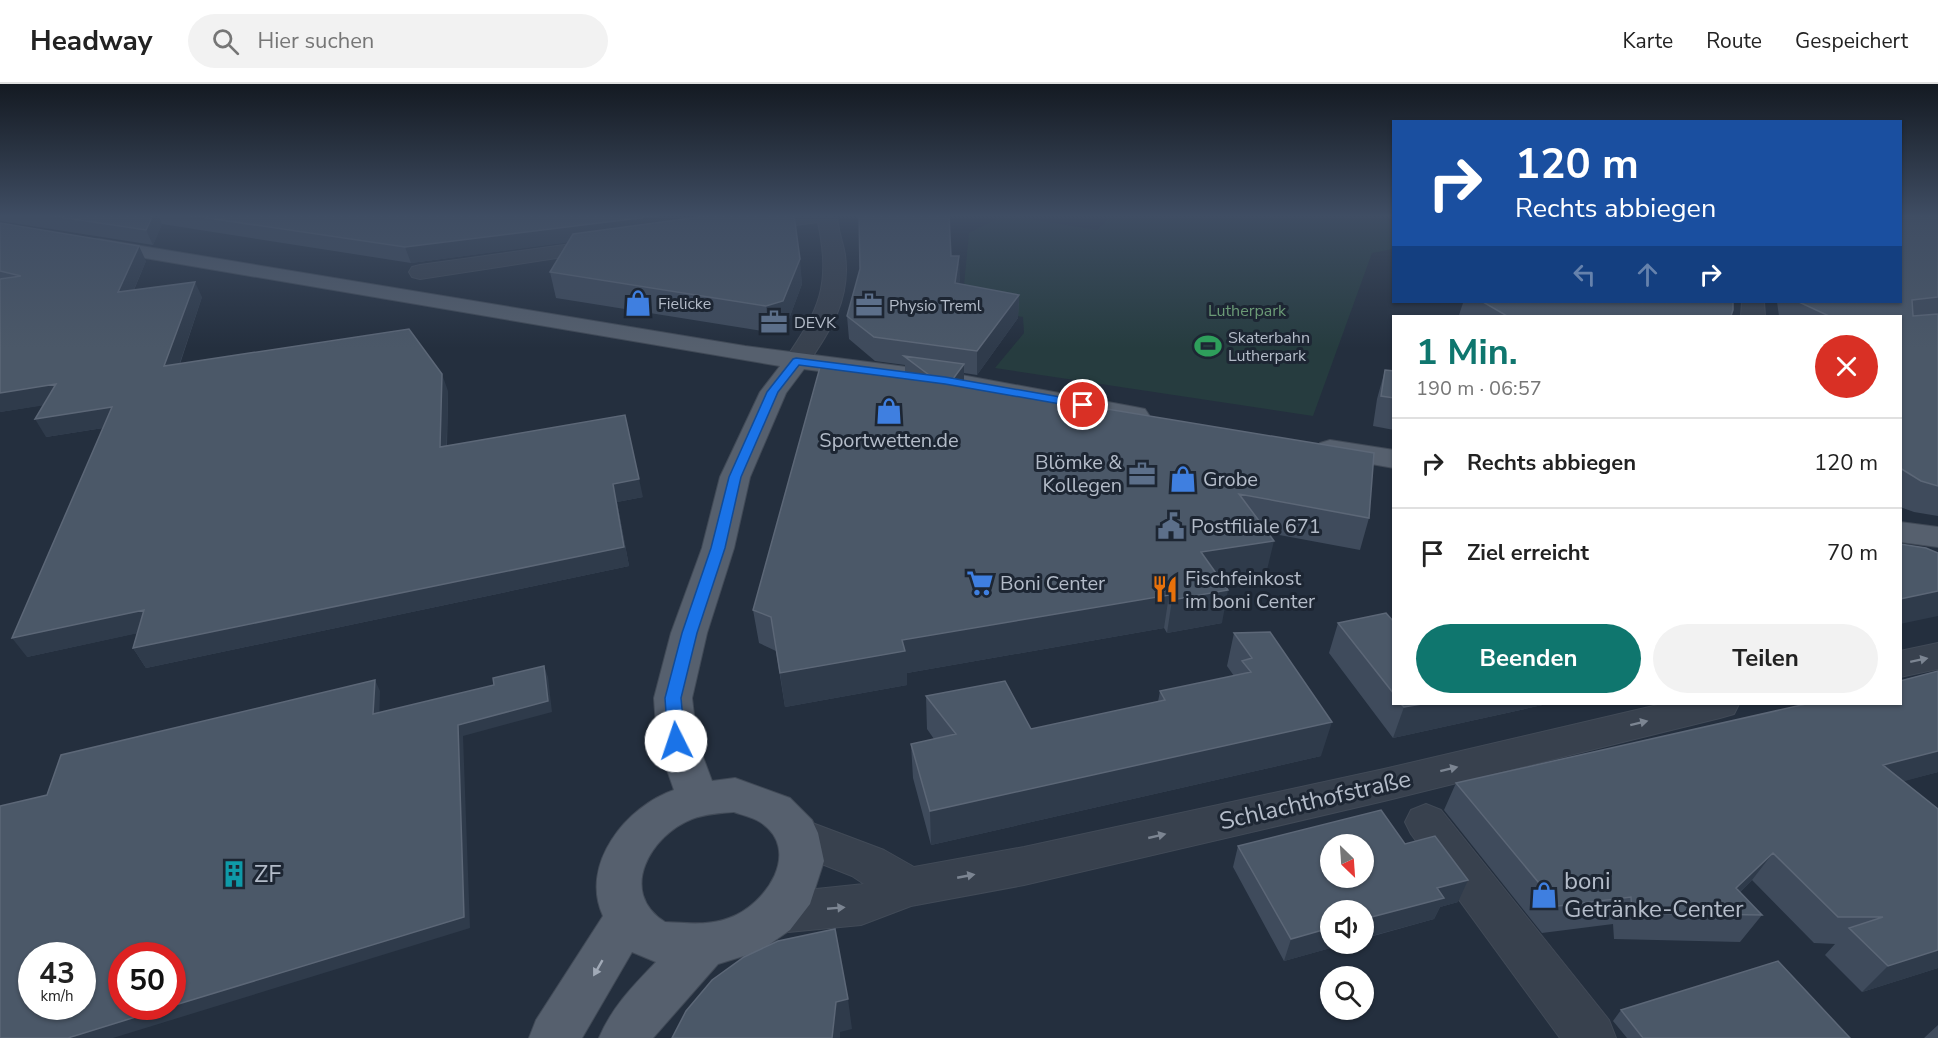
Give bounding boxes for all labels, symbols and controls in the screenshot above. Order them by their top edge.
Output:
search box [188,14,608,68]
text: Headway [30,22,152,60]
icon: search [209,25,242,58]
text: Hier suchen [257,26,374,56]
text: Karte [1623,27,1673,55]
text: Route [1706,27,1762,55]
text: Gespeichert [1795,27,1908,55]
text: 120 m [1515,136,1639,193]
icon: right [1416,144,1494,222]
text: Rechts abbiegen [1515,190,1716,227]
icon: left [1568,258,1601,291]
icon: ahead [1631,258,1664,291]
icon: right [1694,258,1727,291]
shop icon: Fielicke [623,288,653,318]
office icon: Physio Treml [854,290,884,320]
place label: Fielicke [658,293,711,315]
place label: Physio Treml [889,295,982,317]
park label: Lutherpark [1208,300,1287,322]
office icon: DEVK [759,307,789,337]
place label: DEVK [794,312,837,334]
place label: Skaterbahn Lutherpark [1228,327,1310,367]
text: 1 Min. [1416,328,1518,377]
sports icon: Skaterbahn Lutherpark [1193,331,1223,361]
button: close [1815,335,1878,398]
text: 190 m · 06:57 [1416,375,1542,402]
pin [1057,379,1108,430]
icon: arrive [1066,388,1099,421]
shop icon: Sportwetten.de [874,396,904,426]
place label: Sportwetten.de [819,427,959,454]
icon: right [1416,447,1449,480]
text: Rechts abbiegen [1467,448,1636,478]
text: 120 m [1814,448,1878,478]
place label: Blömke & Kollegen [1035,449,1122,499]
office icon: Blömke & Kollegen [1127,459,1157,489]
shop icon: Grobe [1168,464,1198,494]
place label: Grobe [1203,466,1258,493]
public building icon: Postfiliale 671 [1156,511,1186,541]
place label: Postfiliale 671 [1191,513,1321,540]
icon: arrive [1416,537,1449,570]
text: Ziel erreicht [1467,538,1589,568]
text: 70 m [1827,538,1878,568]
place label: Fischfeinkost im boni Center [1185,565,1315,615]
supermarket icon: Boni Center [965,568,995,598]
place label: Boni Center [1000,570,1105,597]
restaurant icon: Fischfeinkost im boni Center [1150,574,1180,604]
button: Beenden [1416,624,1641,693]
button: Teilen [1653,624,1878,693]
one-way arrow [1910,655,1929,664]
position arrow [644,709,708,773]
one-way arrow [1630,718,1648,728]
street label: Schlachthofstraße [1216,762,1414,838]
one-way arrow [1440,764,1459,774]
one-way arrow [1148,831,1167,840]
north arrow [1320,834,1374,888]
map controls [1320,834,1374,1020]
place label: ZF [254,858,281,890]
building icon: ZF [219,859,249,889]
place label: boni Getränke-Center [1564,865,1744,925]
one-way arrow [957,871,976,880]
shop icon: boni Getränke-Center [1529,880,1559,910]
button: sound [1320,900,1374,954]
one-way arrow [827,903,846,913]
speed limit sign: 50 [108,942,186,1020]
text: 43 [39,953,75,994]
one-way arrow [593,960,603,977]
button: search [1320,966,1374,1020]
text: km/h [40,986,74,1006]

